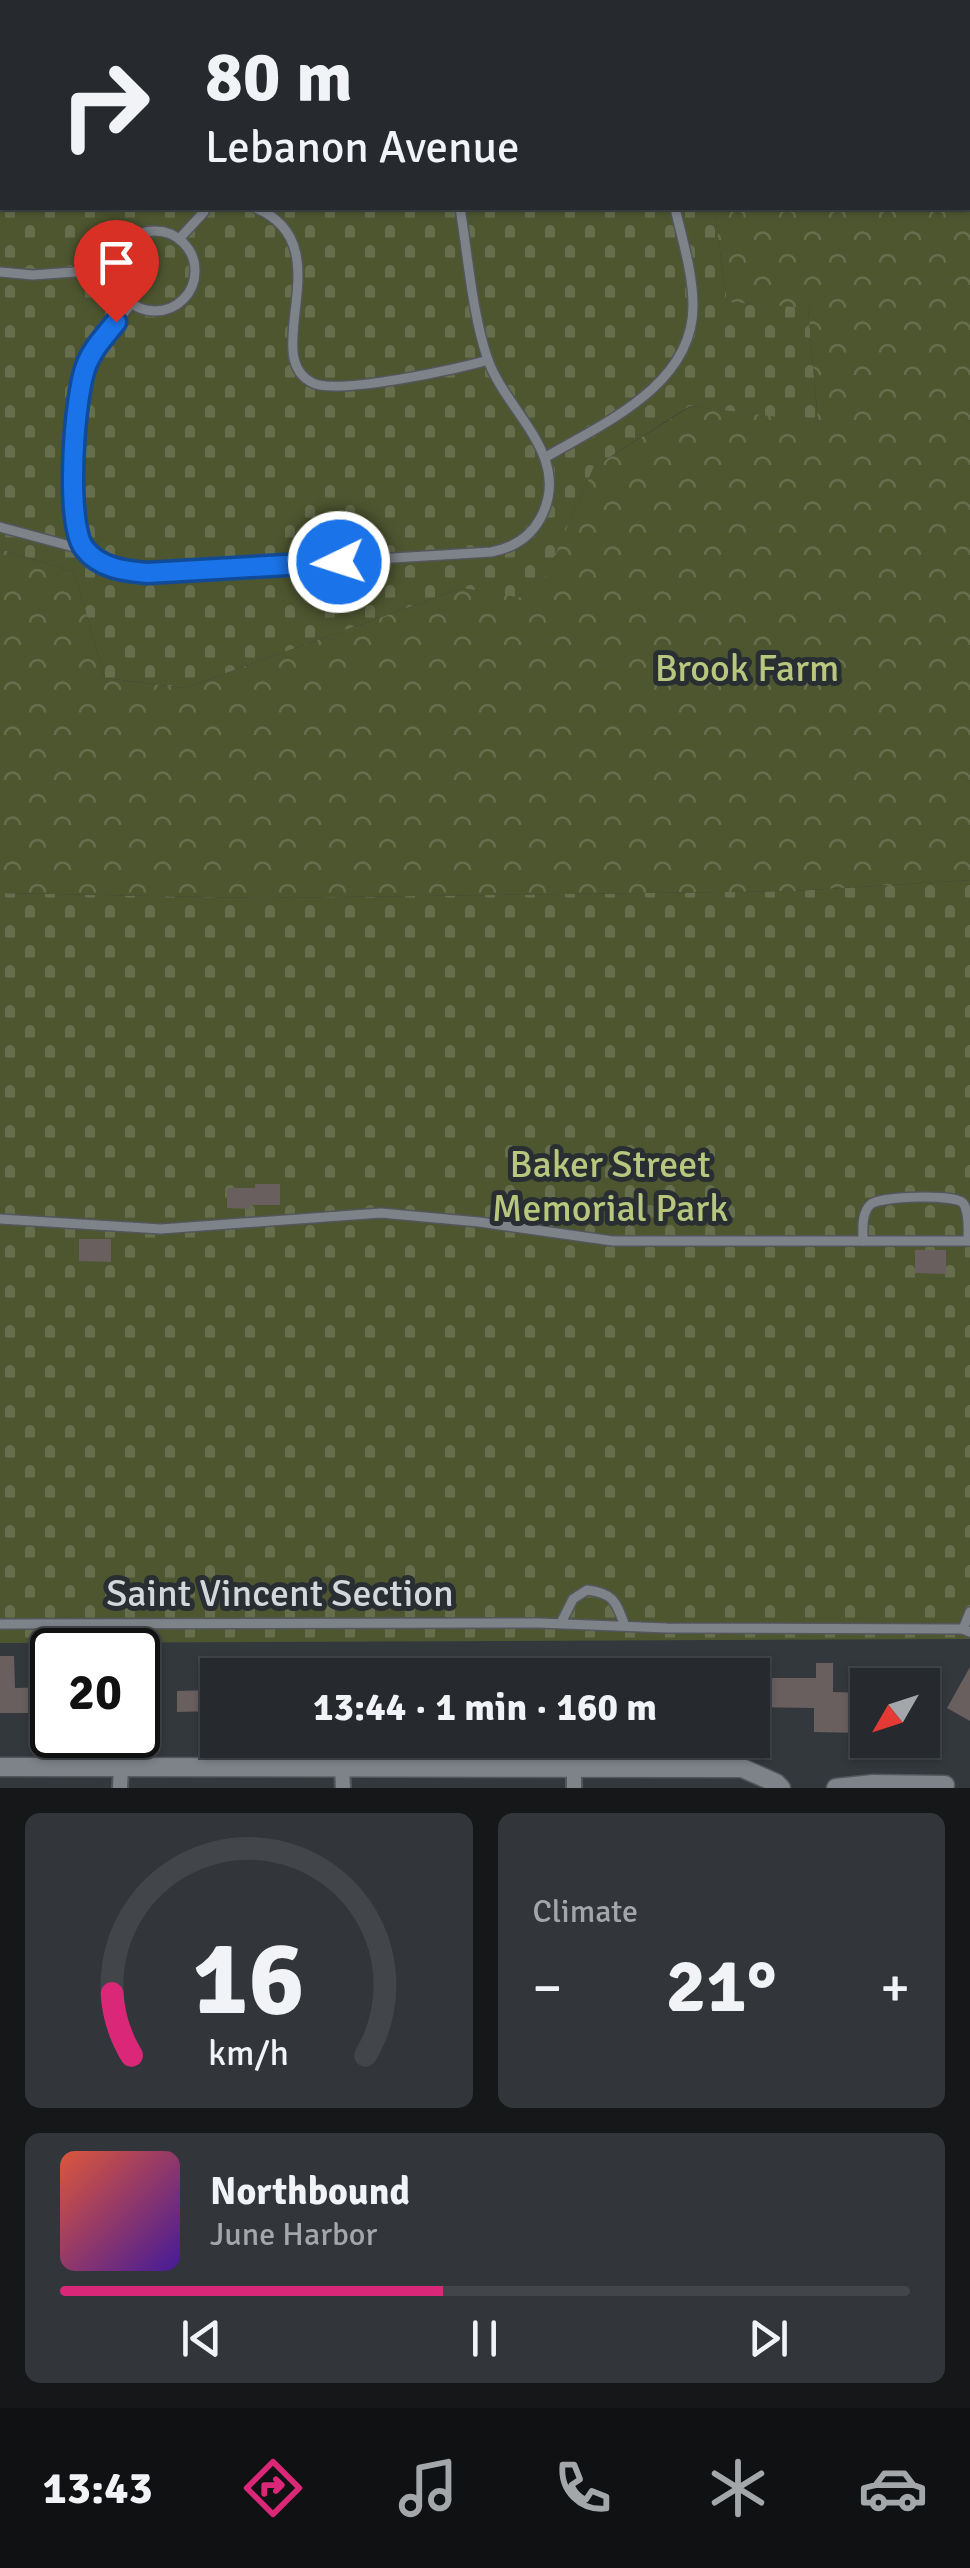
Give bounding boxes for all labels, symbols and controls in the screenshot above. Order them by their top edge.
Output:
text: 80 m [205,34,353,120]
icon: right [40,40,170,170]
text: Lebanon Avenue [205,120,520,175]
pin [74,220,159,323]
icon: arrive [89,235,144,290]
position arrow [287,510,391,614]
park label: Brook Farm [655,645,839,692]
park label: Baker Street Memorial Park [492,1141,728,1232]
street label: Saint Vincent Section [106,1570,454,1617]
speed limit sign: 20 [30,1628,160,1758]
north arrow [850,1668,940,1758]
map controls [850,1668,940,1758]
text: 13:44 · 1 min · 160 m [313,1684,657,1731]
text: Climate [533,1892,638,1931]
text: 16 [193,1915,305,2043]
text: 21° [666,1940,777,2033]
text: − [533,1954,562,2022]
text: + [880,1954,910,2022]
text: km/h [208,2031,289,2075]
text: Northbound [210,2168,410,2215]
text: June Harbor [210,2215,377,2254]
icon: previous [174,2311,229,2366]
icon: pause [457,2311,512,2366]
icon: next [741,2311,796,2366]
icon: directions [238,2453,308,2523]
icon: music [393,2453,463,2523]
icon: phone [548,2453,618,2523]
icon: climate [703,2453,773,2523]
icon: car [858,2453,928,2523]
text: 13:43 [42,2461,153,2516]

